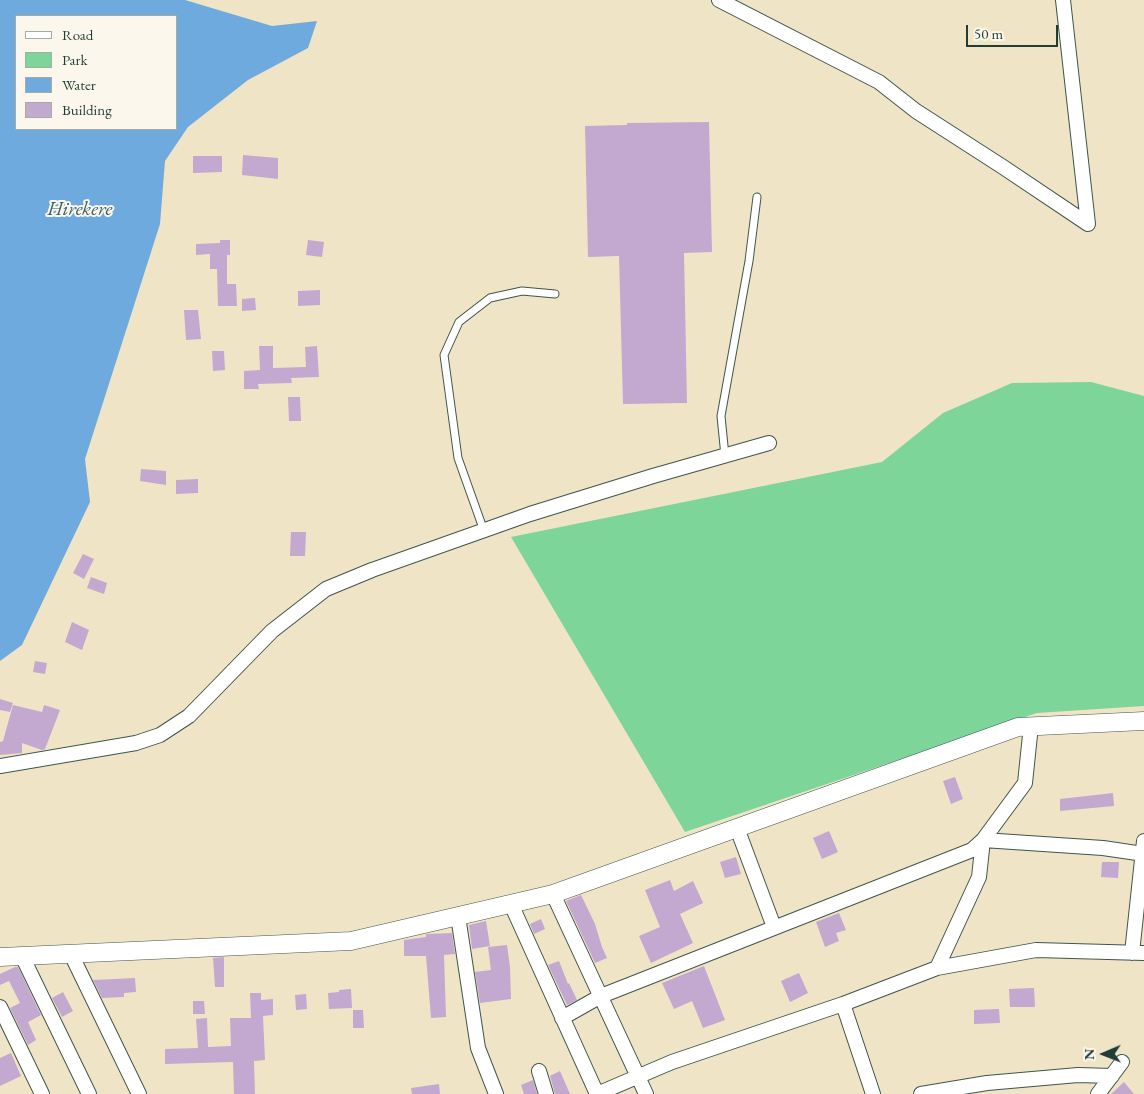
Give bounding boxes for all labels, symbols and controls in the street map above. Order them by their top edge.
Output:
legend [15,15,178,130]
scale bar [969,15,1062,47]
text: 50 m [974,24,1003,43]
text: Road [62,25,93,44]
text: Park [62,50,88,69]
text: Water [62,75,96,94]
text: Building [62,100,112,119]
water label: Hirekere [48,198,112,222]
north arrow [1079,1029,1129,1079]
text: N [1080,1048,1098,1060]

